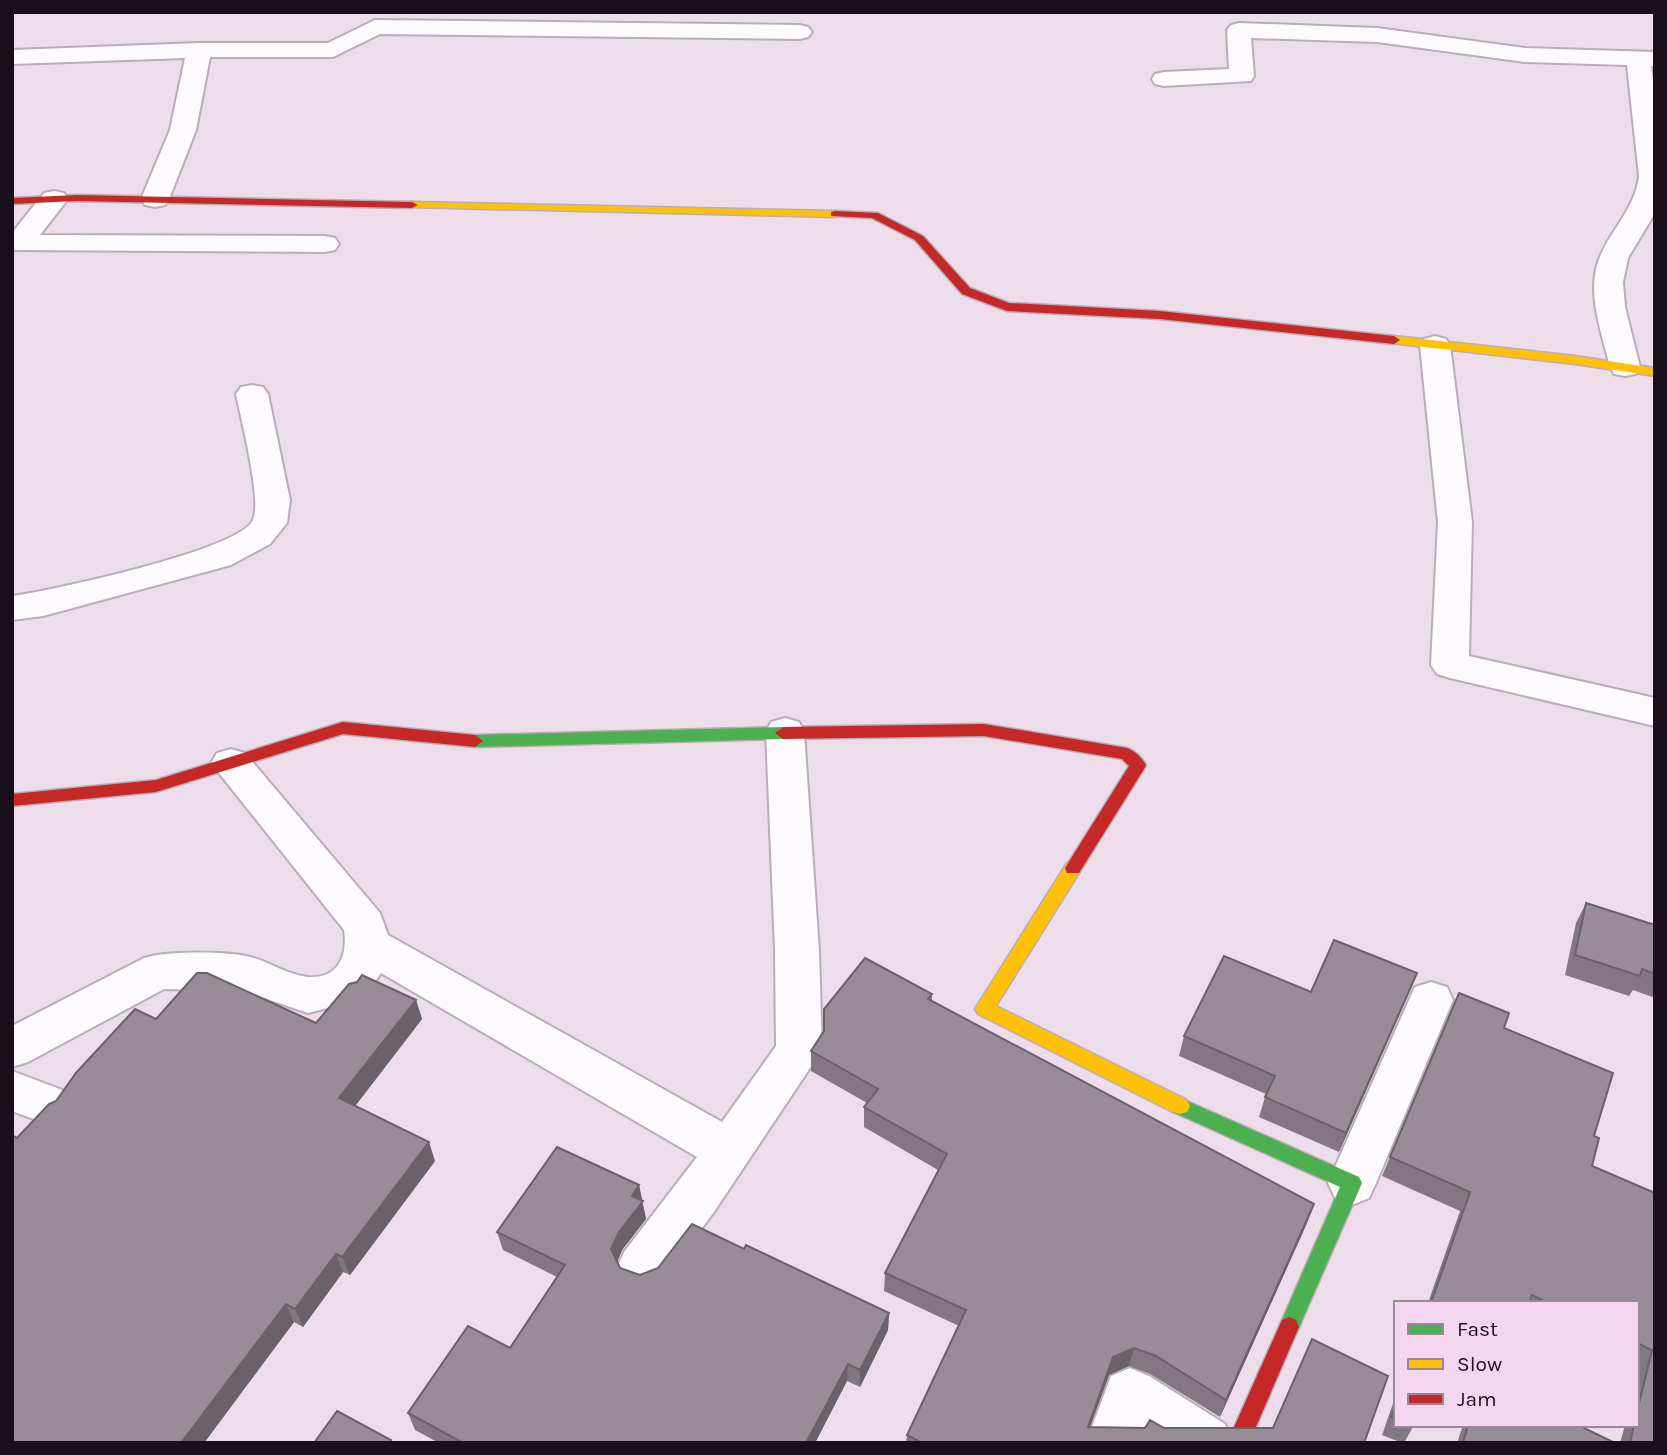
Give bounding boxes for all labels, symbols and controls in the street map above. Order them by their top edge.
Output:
legend [1394,1301,1639,1427]
text: Fast [1457,1317,1498,1341]
text: Slow [1457,1352,1502,1376]
text: Jam [1457,1387,1497,1411]

